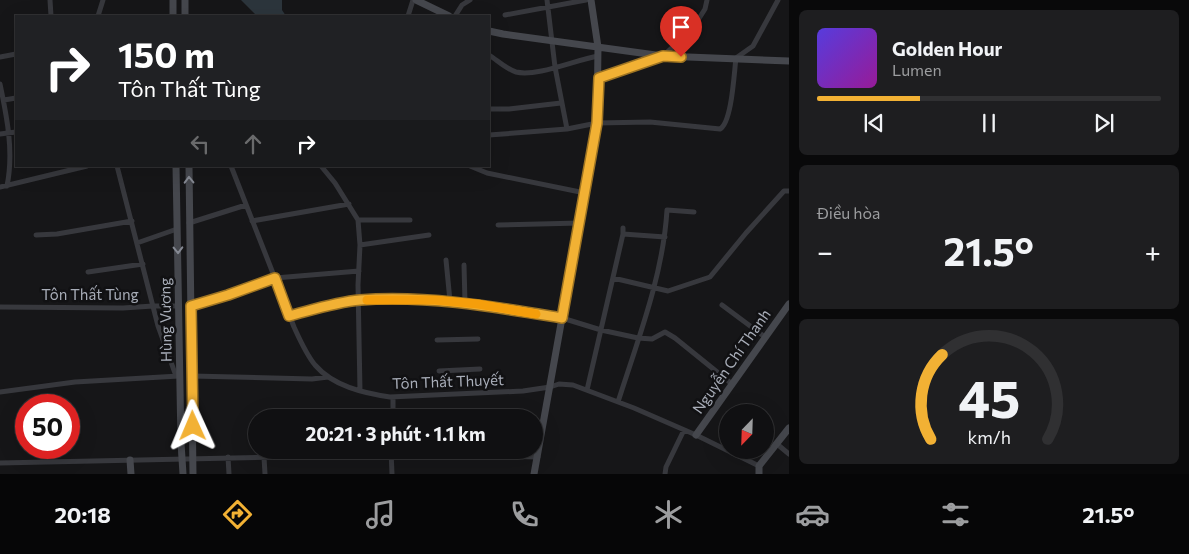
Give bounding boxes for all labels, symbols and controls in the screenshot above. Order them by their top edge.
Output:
pin [660,6,702,57]
icon: arrive [667,13,695,41]
text: 150 m [118,32,215,75]
icon: right [35,35,100,100]
text: Golden Hour [892,37,1002,60]
text: Lumen [892,60,942,79]
text: Tôn Thất Tùng [118,75,261,102]
icon: previous [860,109,888,137]
icon: pause [975,109,1003,137]
icon: next [1090,109,1118,137]
icon: left [186,130,214,158]
icon: ahead [239,130,267,158]
icon: right [292,130,320,158]
one-way arrow [184,176,194,184]
text: Điều hòa [817,203,880,222]
text: 21.5° [944,227,1034,274]
text: − [817,234,833,268]
text: + [1145,234,1161,268]
one-way arrow [173,246,183,254]
street label: Hùng Vương [155,278,175,362]
street label: Tôn Thất Tùng [41,285,139,303]
street label: Nguyễn Chí Thanh [688,305,774,417]
text: 45 [958,365,1020,429]
street label: Tôn Thất Thuyết [392,370,504,392]
speed limit sign: 50 [15,394,80,459]
position arrow [166,399,218,451]
north arrow [719,404,774,459]
map controls [719,404,774,459]
text: 20:21 · 3 phút · 1.1 km [305,422,486,445]
text: km/h [967,426,1011,448]
icon: directions [220,497,255,532]
icon: music [363,497,398,532]
icon: phone [507,497,542,532]
icon: climate [651,497,686,532]
icon: car [795,497,830,532]
icon: filters [938,497,973,532]
text: 20:18 [54,501,111,528]
text: 21.5° [1082,501,1135,528]

